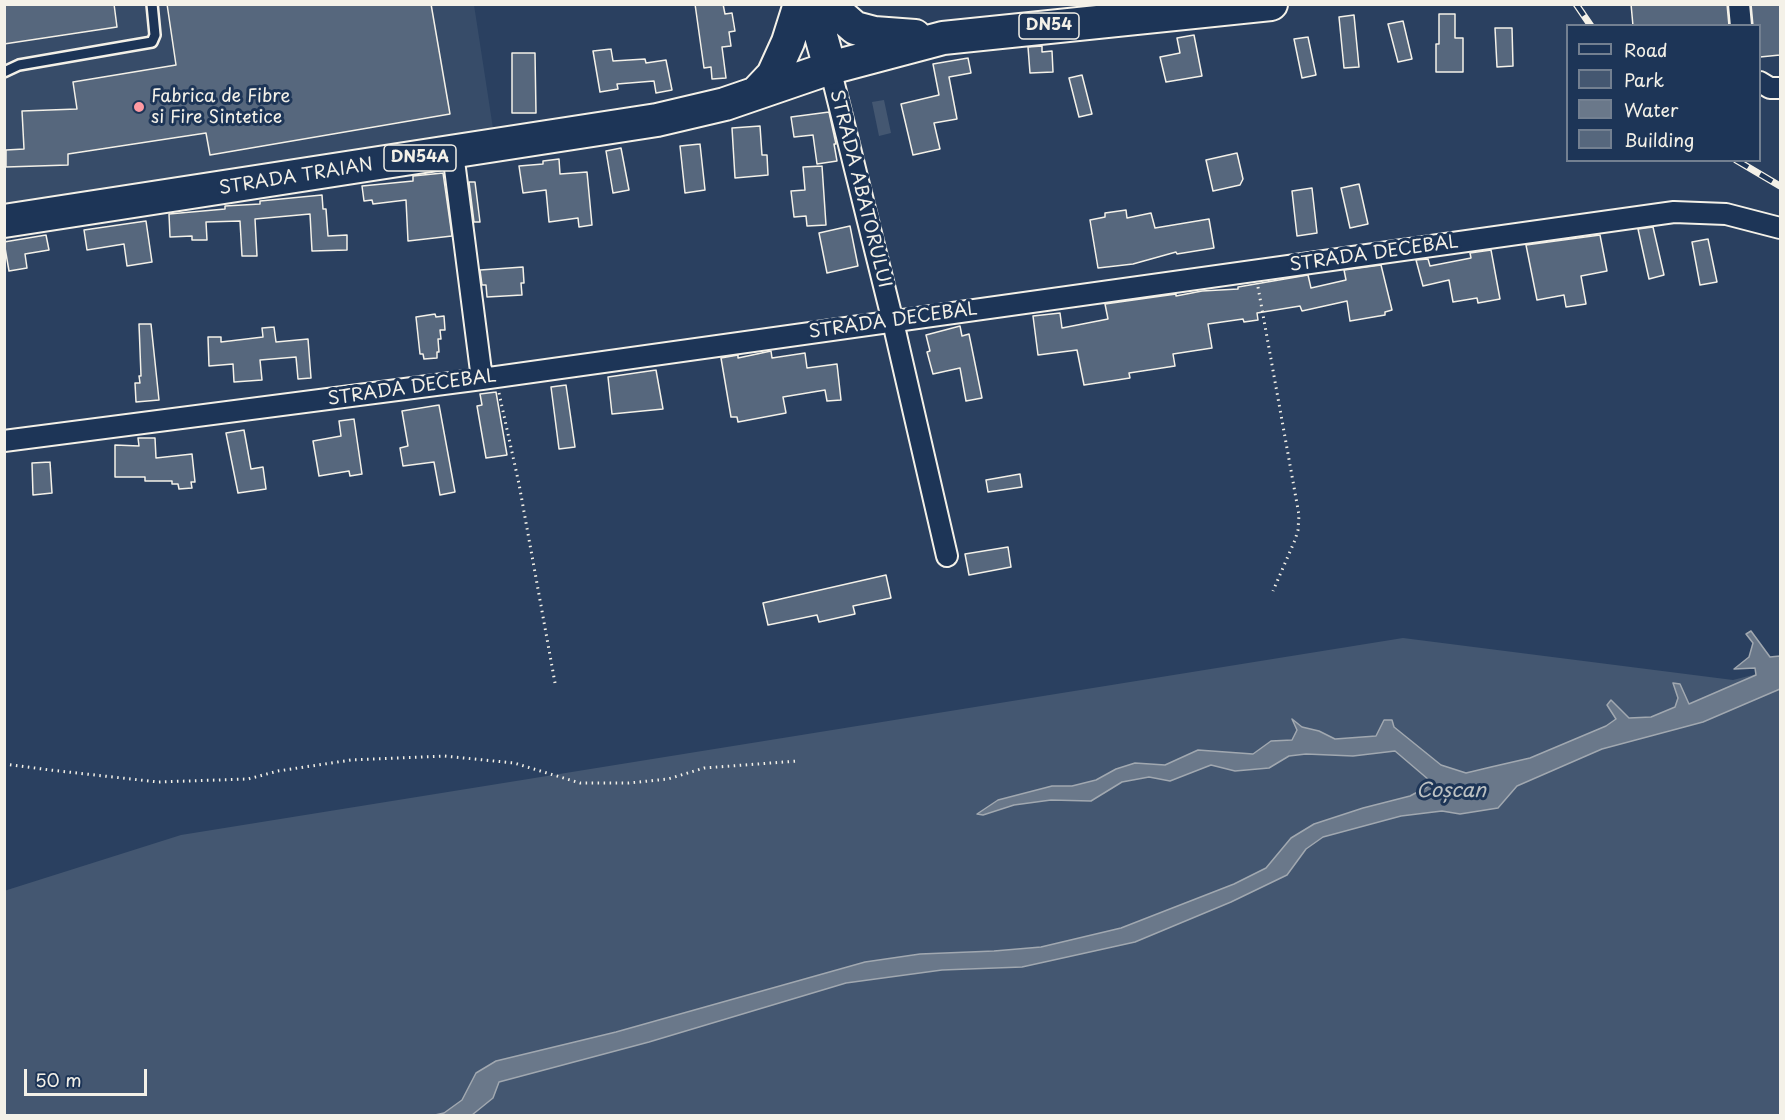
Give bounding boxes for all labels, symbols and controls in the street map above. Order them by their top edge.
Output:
road number: DN54 [1019,13,1079,39]
legend [1566,24,1761,162]
text: Road [1624,36,1668,63]
text: Park [1624,66,1664,93]
place label: Fabrica de Fibre si Fire Sintetice [151,86,290,128]
street label: STRADA ABATORULUI [825,88,895,290]
text: Water [1624,96,1678,123]
marker: Fabrica de Fibre si Fire Sintetice [132,100,146,114]
text: Building [1624,126,1694,153]
road number: DN54A [384,145,456,171]
street label: STRADA TRAIAN [218,154,374,200]
street label: STRADA DECEBAL [1288,231,1460,277]
street label: STRADA DECEBAL [807,298,979,344]
street label: STRADA DECEBAL [326,365,498,411]
water label: Coșcan [1416,779,1486,803]
scale bar [27,1057,150,1095]
text: 50 m [35,1066,82,1093]

